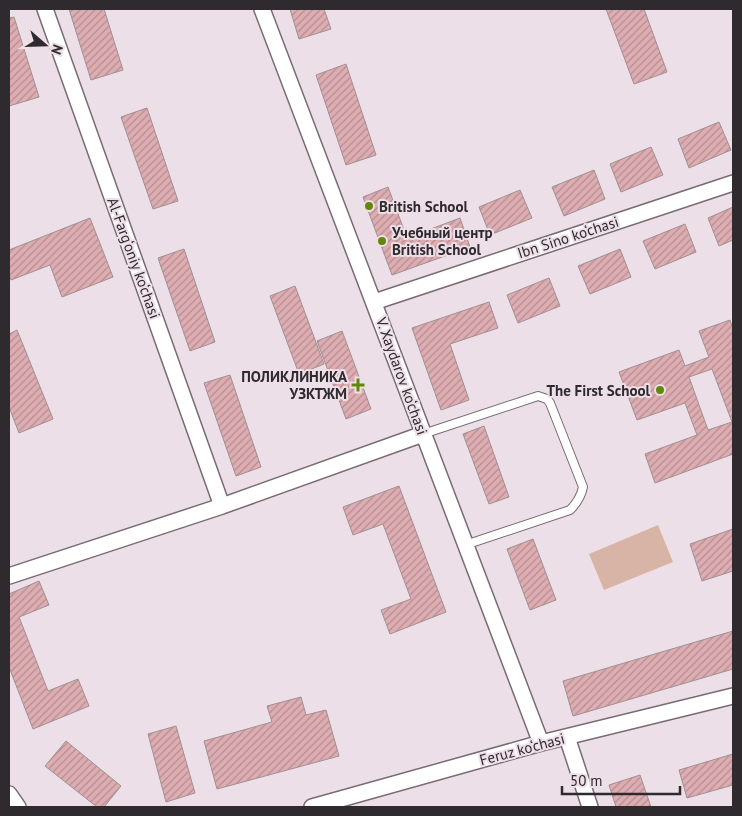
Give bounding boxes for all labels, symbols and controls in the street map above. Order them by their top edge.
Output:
north arrow [20,20,70,70]
text: N [47,42,67,57]
street label: Al-Farg‘oniy ko‘chasi [103,195,165,321]
place label: British School [379,197,468,216]
marker: British School [363,200,375,212]
street label: Ibn Sino ko‘chasi [515,212,621,262]
place label: Учебный центр British School [391,223,493,259]
marker: Учебный центр British School [376,235,388,247]
street label: V. Xaydarov ko‘chasi [372,314,432,437]
place label: ПОЛИКЛИНИКА УЗКТЖМ [241,367,348,403]
marker: ПОЛИКЛИНИКА УЗКТЖМ [351,378,365,392]
place label: The First School [546,381,651,400]
marker: The First School [654,384,666,396]
street label: Feruz ko‘chasi [477,729,567,769]
scale bar [562,764,680,796]
text: 50 m [570,771,603,790]

